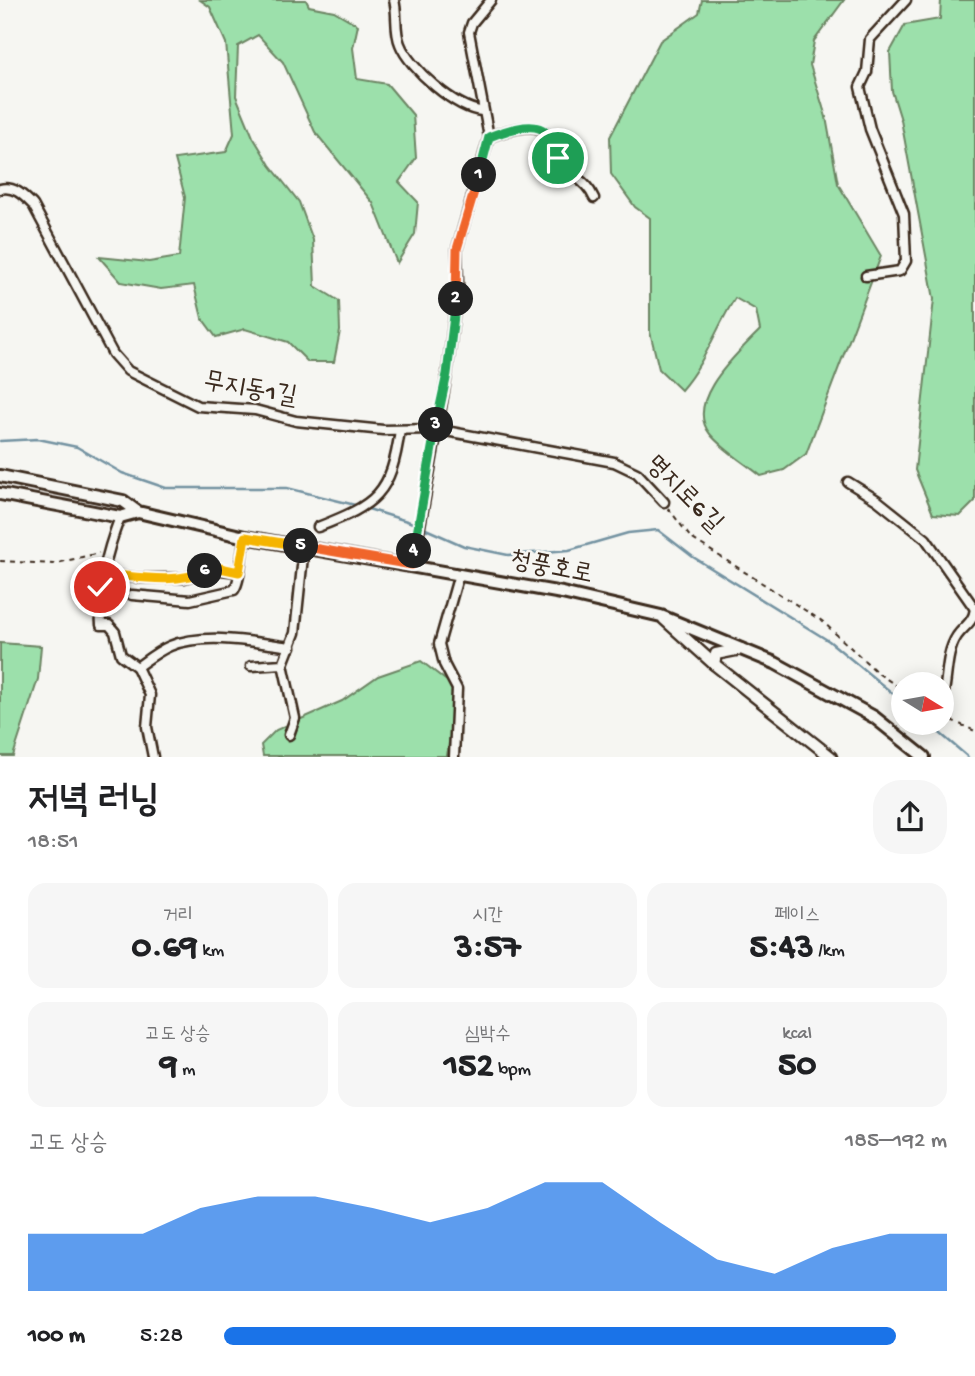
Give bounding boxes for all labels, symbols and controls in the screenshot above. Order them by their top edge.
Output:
pin [528,128,588,188]
icon: arrive [539,139,577,177]
pin: 1 [462,158,496,192]
text: 1 [475,163,482,186]
pin: 2 [438,282,474,316]
text: 2 [451,287,460,310]
street label: 무지동1길 [201,368,299,414]
pin: 3 [418,408,453,442]
text: 3 [431,413,440,436]
street label: 명지로6길 [638,450,728,540]
pin: 5 [284,528,318,564]
text: 5 [296,534,306,557]
pin: 4 [396,534,432,568]
text: 4 [409,539,418,562]
street label: 청풍호로 [507,546,595,592]
pin: 6 [188,554,222,588]
pin [70,557,130,617]
text: 6 [200,559,209,582]
icon: check [81,568,119,606]
north arrow [891,672,954,735]
map controls [891,672,954,735]
button: share [873,780,947,854]
text: 저녁 러닝 [28,781,159,825]
text: 18:51 [28,829,79,856]
text: 거리 [163,905,193,928]
text: 시간 [472,905,503,928]
text: 페이스 [774,905,820,928]
text: 0.69 [132,928,198,969]
text: 3:57 [455,928,520,969]
text: 5:43 [750,928,814,969]
text: km [198,940,224,963]
text: /km [814,940,845,963]
text: kcal [782,1023,812,1046]
text: 고도 상승 [145,1024,211,1047]
text: 심박수 [465,1024,510,1047]
text: 50 [778,1046,816,1087]
text: 9 [160,1047,178,1088]
text: 152 [444,1047,494,1088]
text: m [178,1059,196,1082]
text: bpm [494,1059,531,1082]
text: 185–192 m [845,1128,947,1155]
text: 고도 상승 [28,1131,107,1158]
text: 100 m [28,1323,85,1350]
text: 5:28 [140,1323,183,1350]

